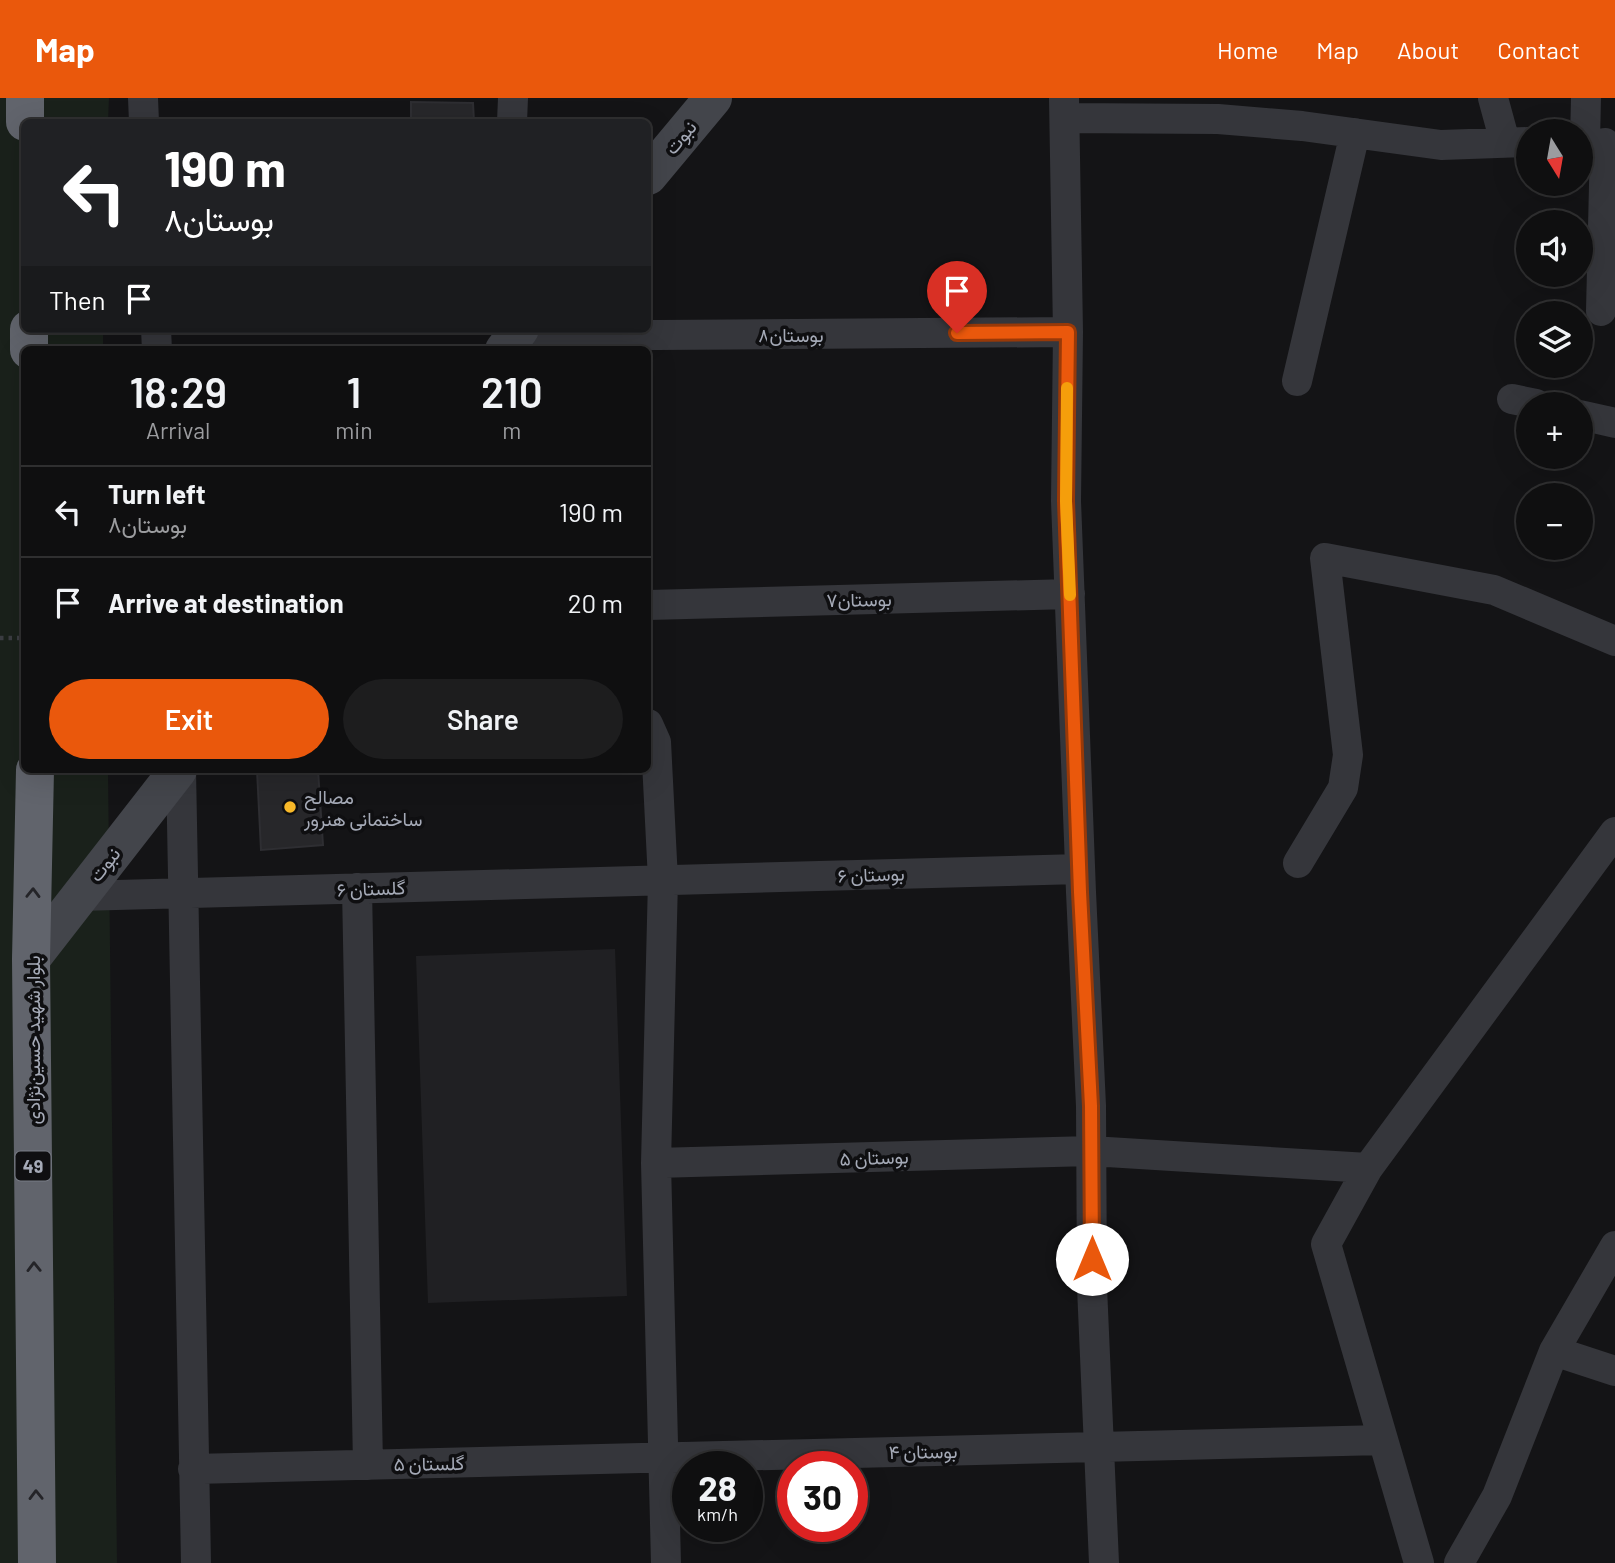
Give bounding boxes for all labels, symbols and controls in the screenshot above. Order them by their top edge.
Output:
text: Map [35,29,95,69]
text: Home [1217,35,1278,64]
text: Map [1316,35,1359,64]
text: About [1397,35,1459,64]
text: Contact [1497,35,1580,64]
street label: نبوت [659,115,701,159]
north arrow [1516,119,1592,196]
map controls [1516,119,1593,560]
text: 190 m [164,138,286,197]
icon: left [49,147,140,238]
text: بوستان۸ [164,199,274,237]
button: sound [1516,210,1593,287]
pin [927,261,987,333]
icon: arrive [938,272,976,310]
icon: arrive [120,280,158,318]
text: Then [49,284,106,315]
button: layers [1516,301,1593,378]
street label: بوستان۸ [758,323,824,347]
text: 18:29 [129,366,227,416]
text: 1 [347,366,361,416]
text: 210 [481,366,543,416]
button: + [1516,392,1593,469]
text: Arrival [146,416,210,444]
text: min [335,416,373,444]
text: m [502,416,521,444]
text: Turn left [108,478,206,509]
button: − [1516,483,1593,560]
icon: left [49,493,87,531]
text: 190 m [559,496,623,527]
text: بوستان۸ [108,510,187,538]
icon: arrive [49,584,87,622]
text: Arrive at destination [108,587,344,618]
text: 20 m [568,587,623,618]
street label: بوستان۷ [826,587,892,612]
button: Exit [49,679,329,759]
button: Share [343,679,623,759]
place label: مصالح ساختمانی هنرور [303,785,423,831]
marker: مصالح ساختمانی هنرور [282,799,298,815]
street label: نبوت [84,842,125,886]
street label: بوستان ۶ [837,861,905,888]
street label: گلستان ۶ [336,875,406,901]
one-way arrow [25,887,40,898]
street label: بلوار شهید حسین‌نژادی [21,956,45,1124]
street label: بوستان ۵ [839,1144,909,1171]
road number: 49 [16,1152,50,1181]
position arrow [1055,1222,1129,1296]
one-way arrow [26,1262,42,1272]
street label: بوستان ۴ [888,1439,958,1464]
street label: گلستان ۵ [393,1451,465,1475]
speed limit sign: 30 [777,1451,868,1542]
text: 28 [698,1466,737,1508]
one-way arrow [28,1489,44,1500]
text: km/h [697,1503,738,1525]

